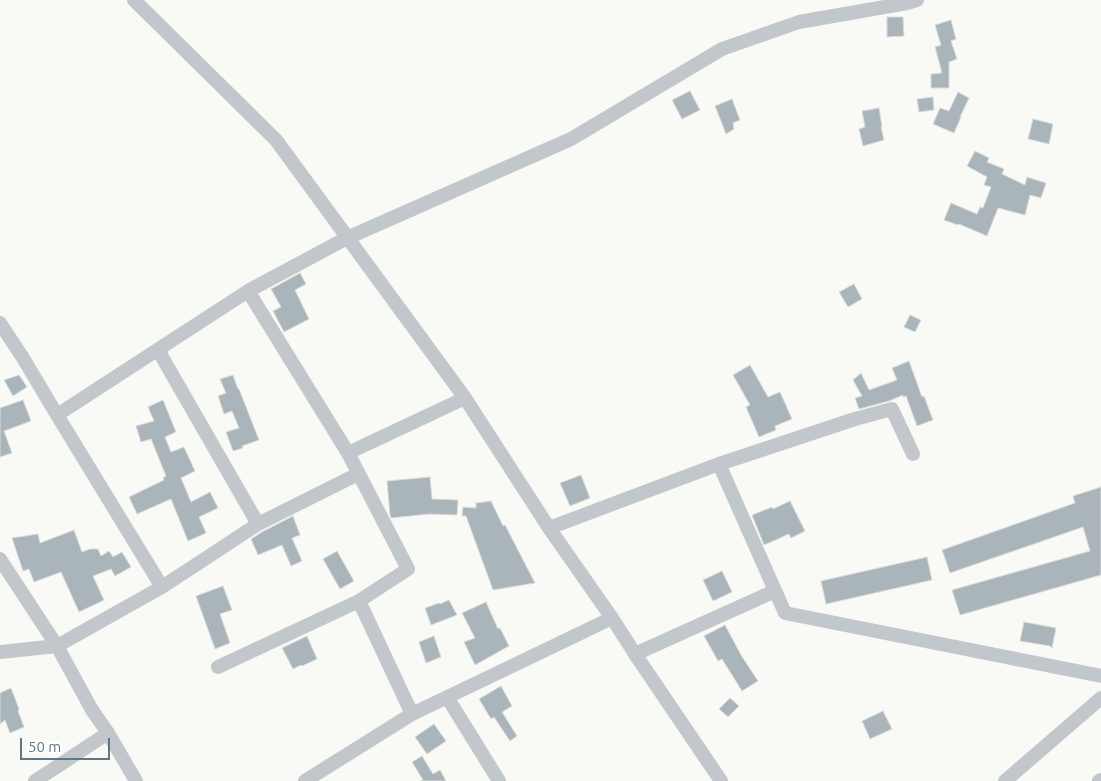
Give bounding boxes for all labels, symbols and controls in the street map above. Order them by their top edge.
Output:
scale bar [22,728,112,760]
text: 50 m [28,738,61,755]

